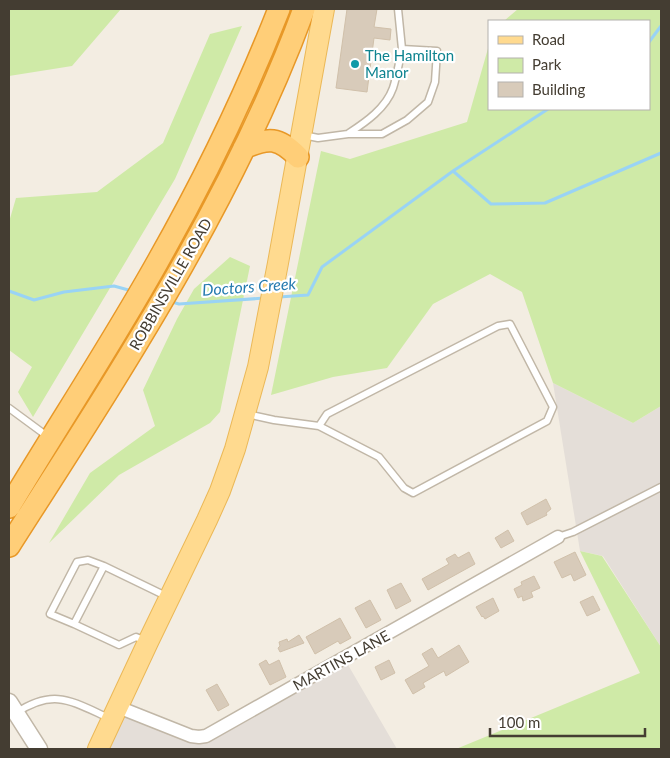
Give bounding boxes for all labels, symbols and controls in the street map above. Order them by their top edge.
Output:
legend [488,20,650,110]
text: Road [532,30,565,48]
place label: The Hamilton Manor [365,46,454,81]
text: Park [532,55,562,73]
marker: The Hamilton Manor [349,58,361,70]
text: Building [532,80,585,98]
street label: ROBBINSVILLE ROAD [125,215,215,353]
water label: Doctors Creek [201,273,297,299]
street label: MARTINS LANE [290,626,392,694]
scale bar [490,706,645,738]
text: 100 m [498,713,540,731]

